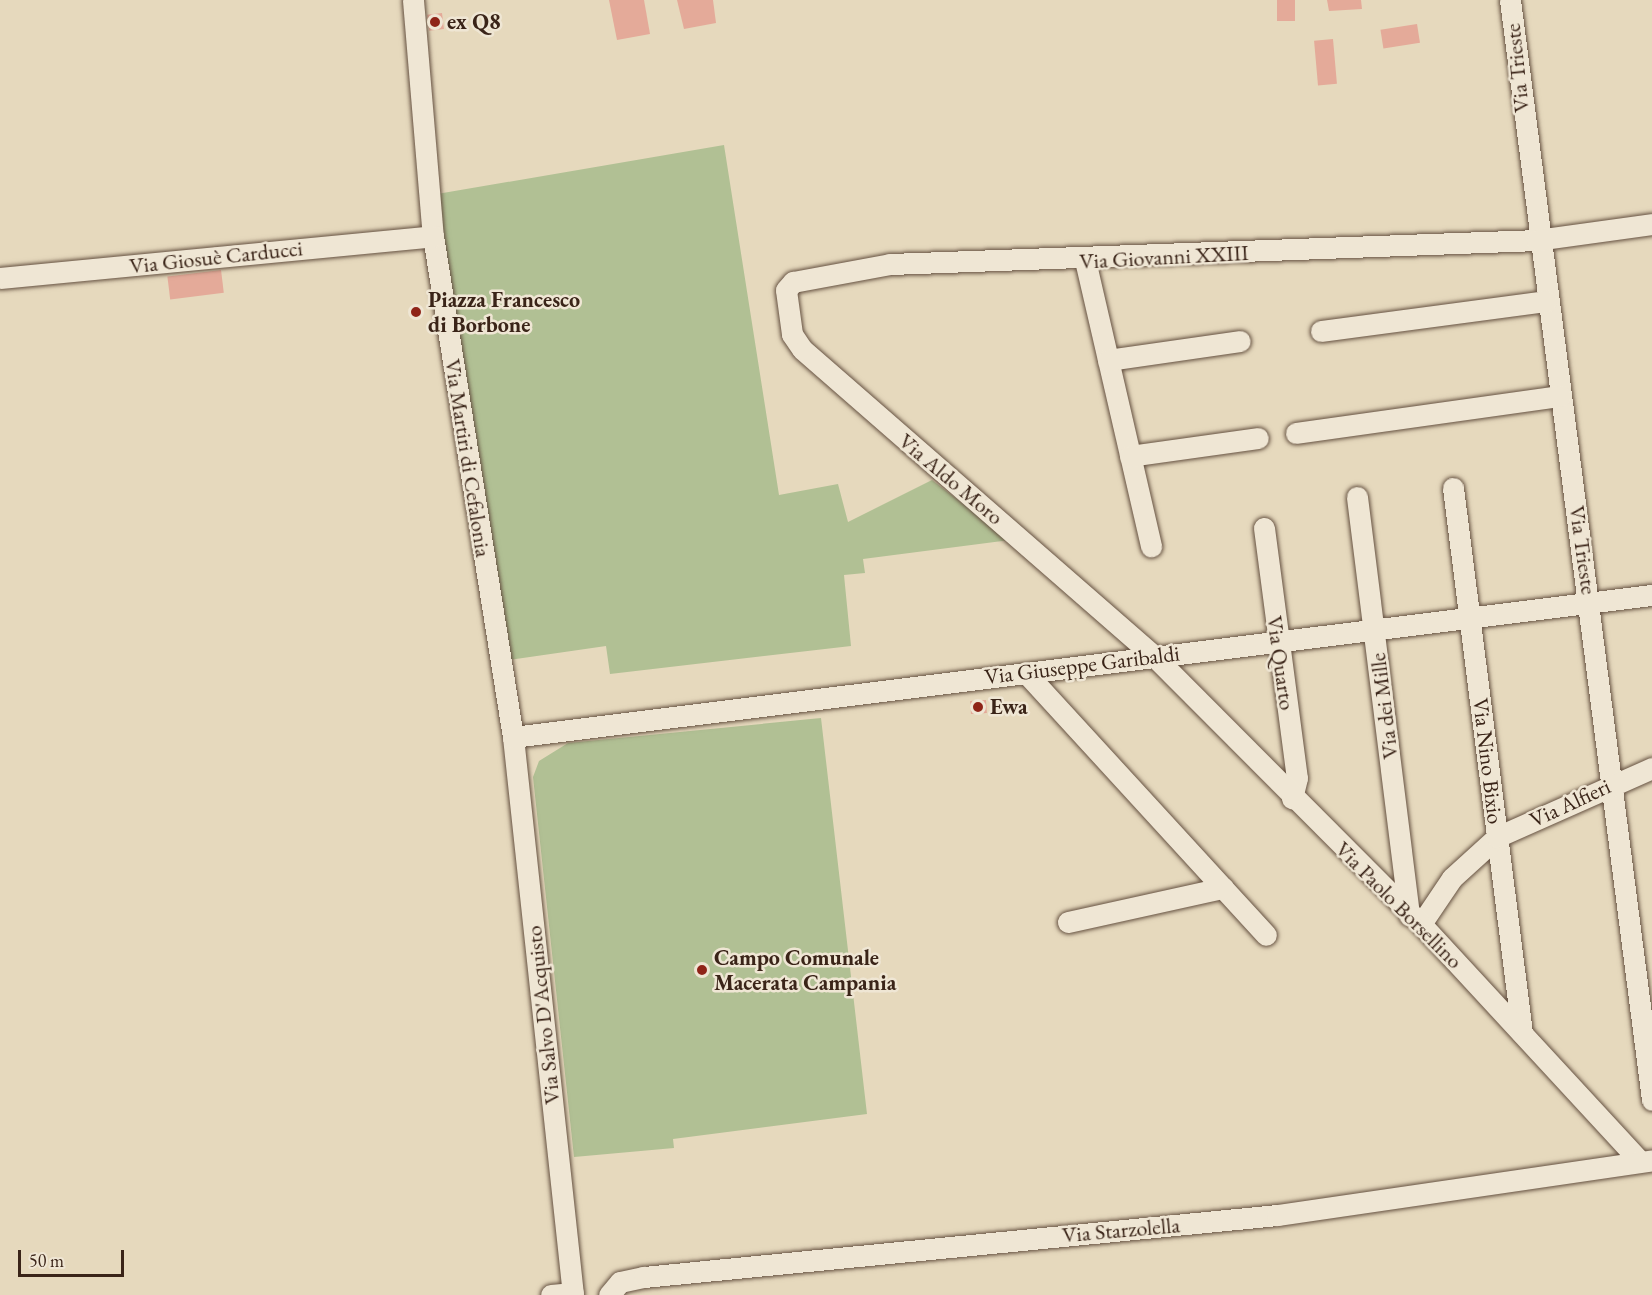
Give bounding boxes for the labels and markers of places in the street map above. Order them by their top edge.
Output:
place label: ex Q8 [447,9,501,35]
marker: ex Q8 [428,15,442,29]
place label: Piazza Francesco di Borbone [428,286,580,338]
marker: Piazza Francesco di Borbone [409,305,423,319]
place label: Ewa [990,694,1028,720]
marker: Ewa [971,700,985,714]
place label: Campo Comunale Macerata Campania [714,944,896,996]
marker: Campo Comunale Macerata Campania [695,963,709,977]

